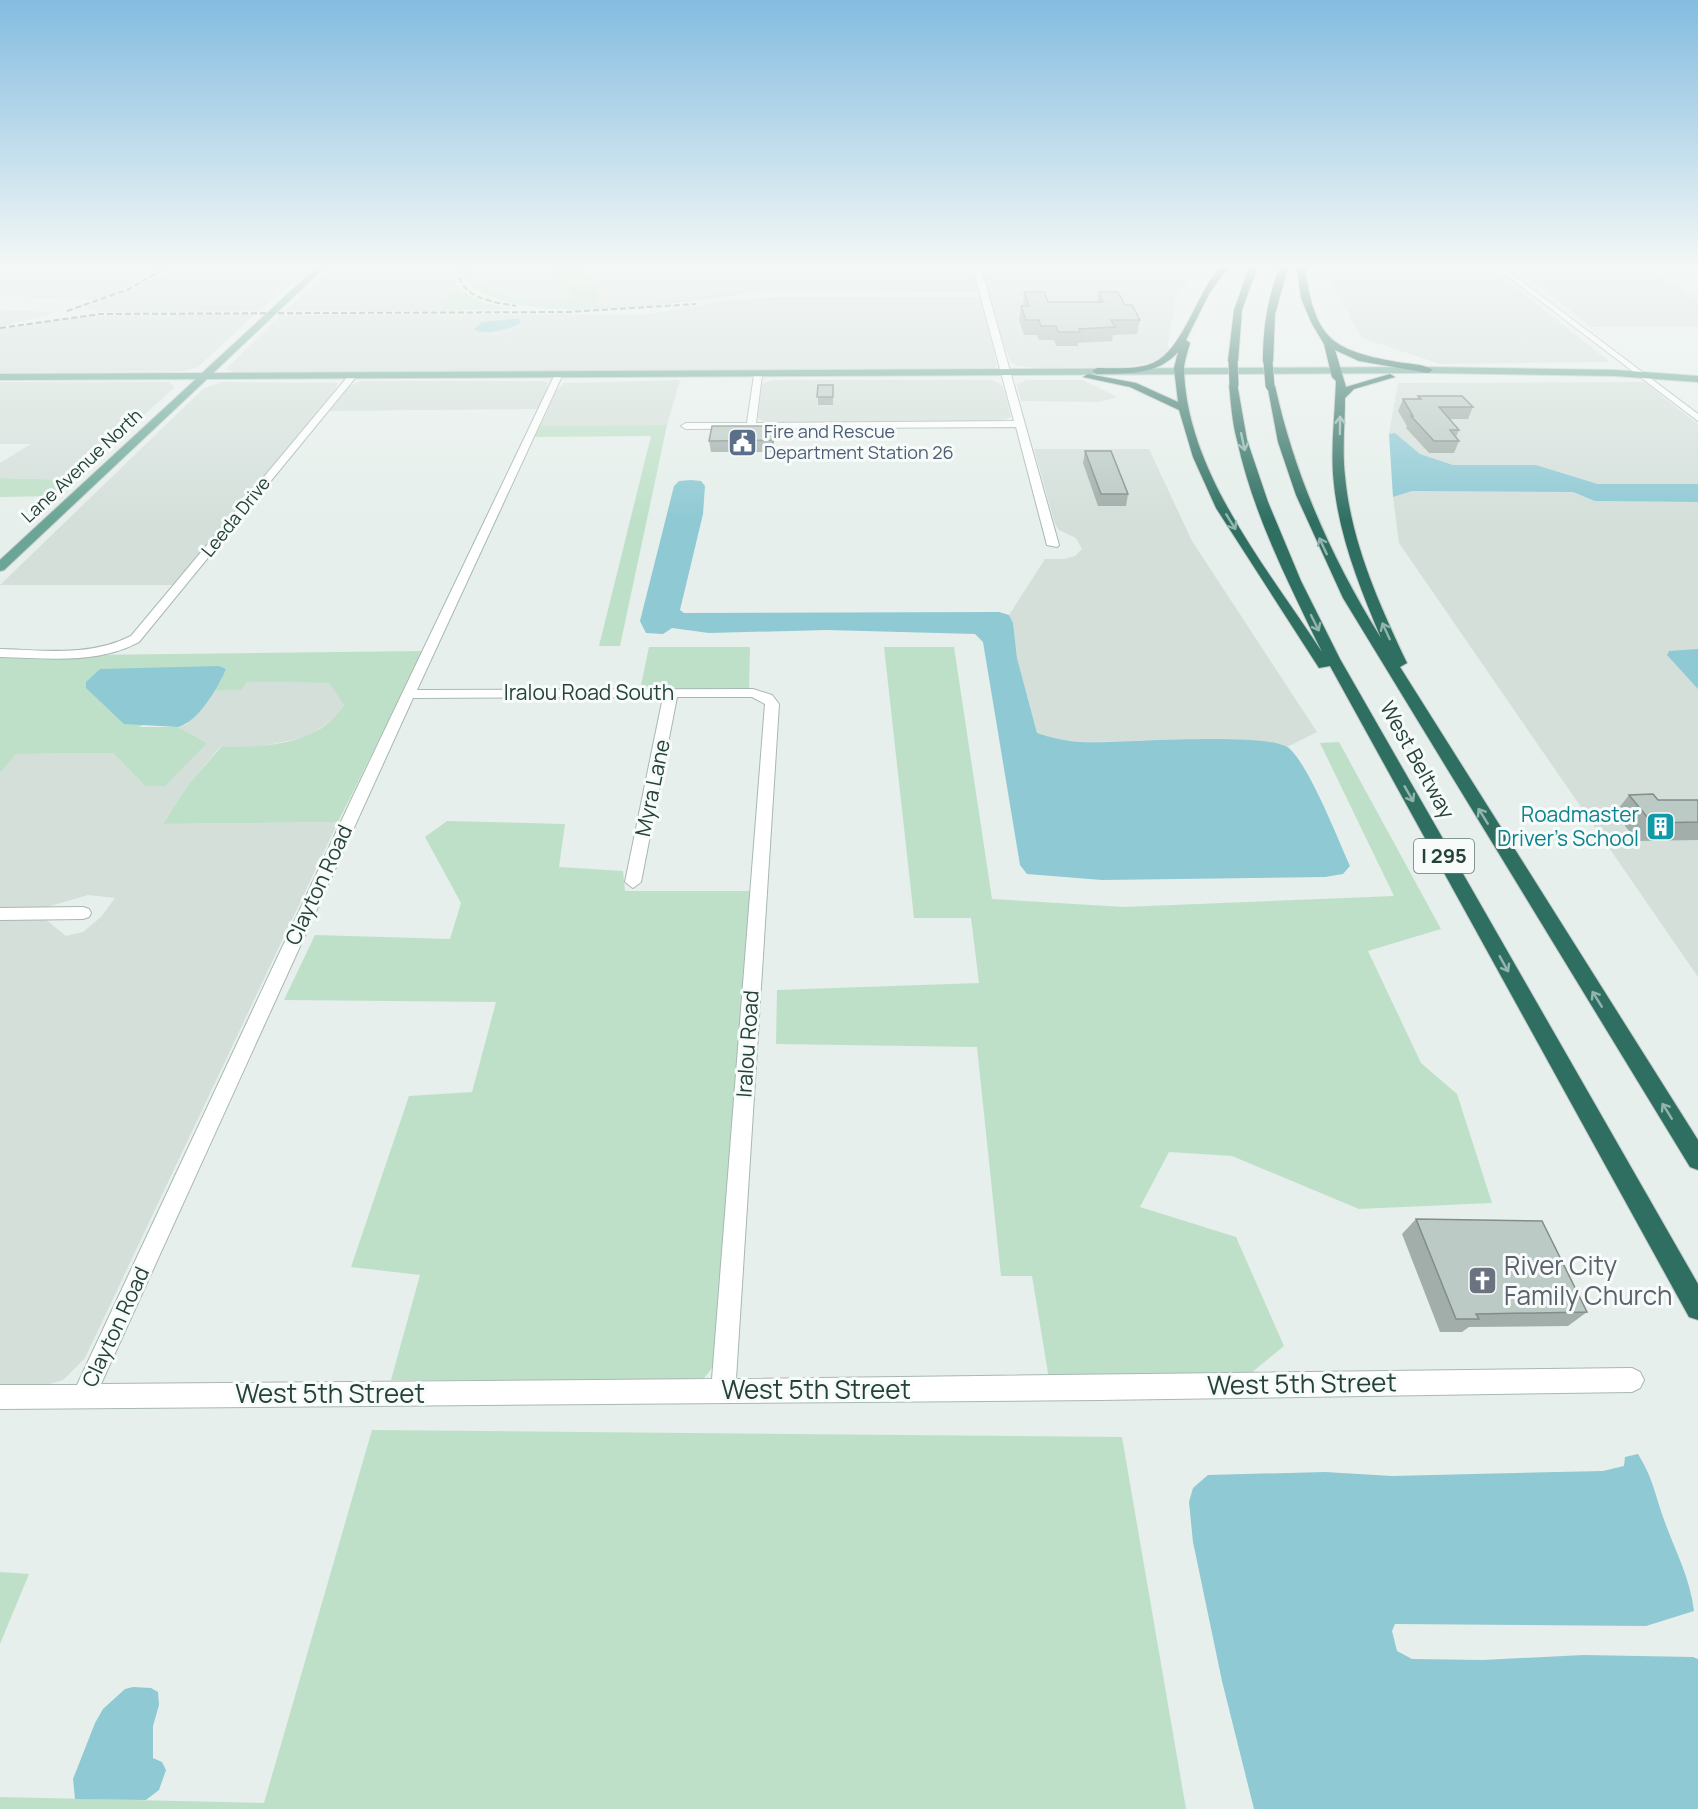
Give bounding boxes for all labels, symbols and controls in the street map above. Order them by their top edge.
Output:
street label: Lane Avenue North [16,403,147,527]
one-way arrow [1334,415,1346,435]
place label: Fire and Rescue Department Station 26 [764,419,954,464]
public building icon: Fire and Rescue Department Station 26 [727,426,759,458]
one-way arrow [1238,432,1249,452]
street label: Leeda Drive [196,471,275,561]
one-way arrow [1225,513,1237,530]
one-way arrow [1317,537,1329,555]
one-way arrow [1309,614,1321,631]
one-way arrow [1379,623,1391,641]
street label: Iralou Road South [504,678,674,706]
street label: West Beltway [1374,696,1462,823]
street label: Myra Lane [628,737,676,839]
one-way arrow [1403,785,1415,802]
place label: Roadmaster Driver's School [1497,800,1639,852]
one-way arrow [1477,808,1489,825]
building icon: Roadmaster Driver's School [1644,811,1676,843]
street label: Clayton Road [278,820,358,949]
road number: I 295 [1414,839,1474,873]
one-way arrow [1499,955,1511,972]
street label: Iralou Road [729,989,765,1099]
one-way arrow [1591,991,1603,1008]
one-way arrow [1661,1103,1673,1120]
place label: River City Family Church [1504,1247,1673,1313]
street label: Clayton Road [75,1262,155,1391]
church icon: River City Family Church [1467,1265,1499,1297]
street label: West 5th Street [1207,1363,1397,1403]
street label: West 5th Street [721,1371,911,1407]
street label: West 5th Street [235,1375,425,1411]

